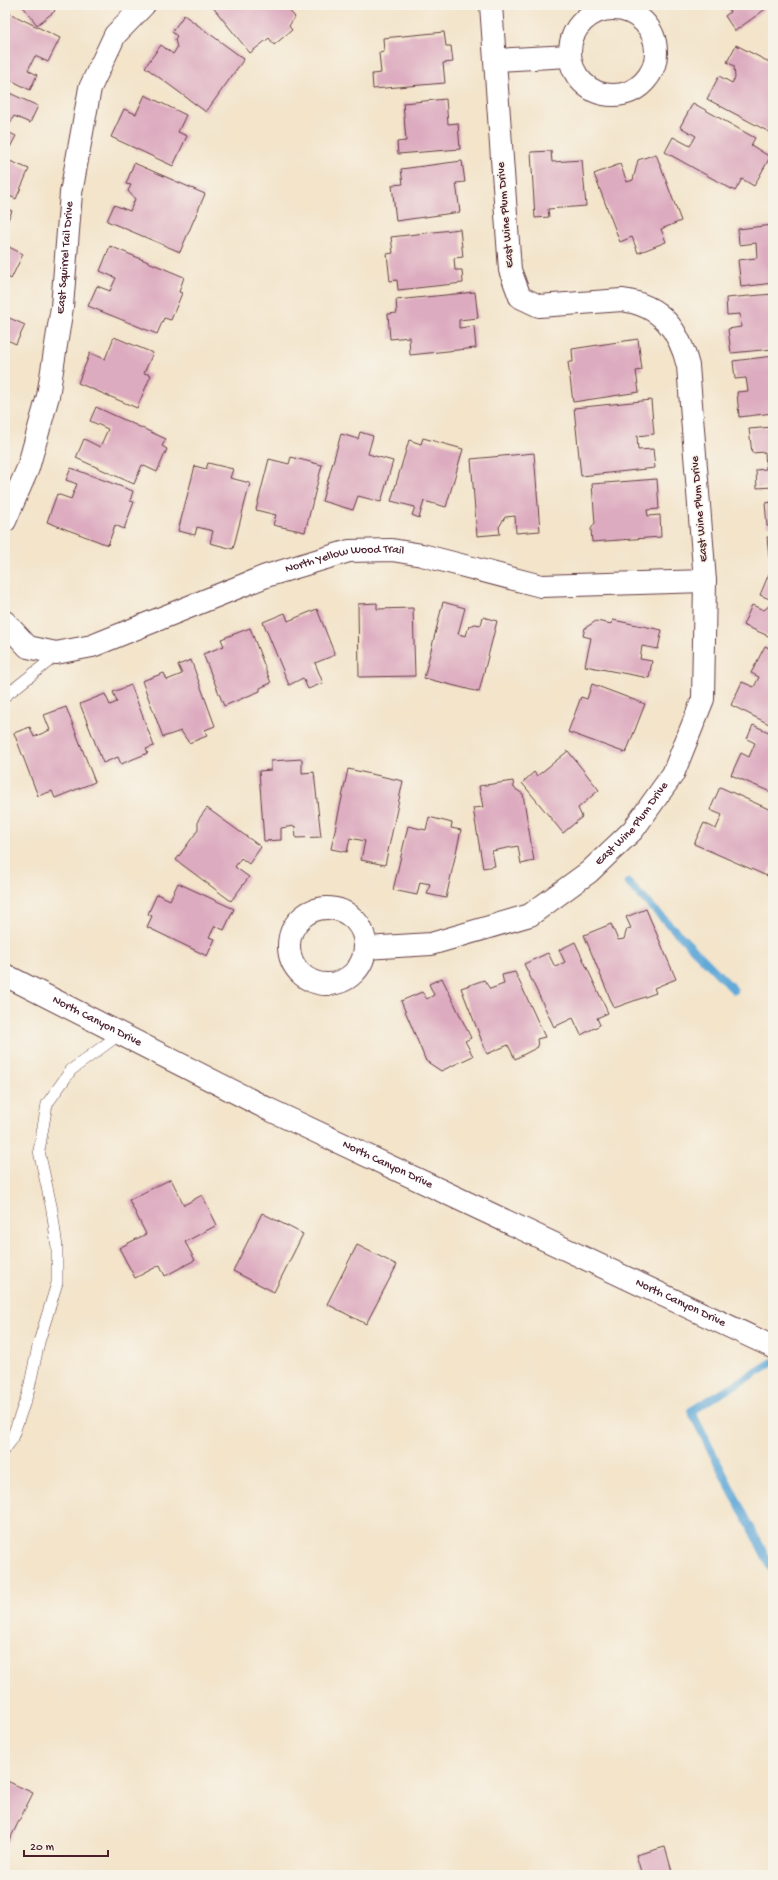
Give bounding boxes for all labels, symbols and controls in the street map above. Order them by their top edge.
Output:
street label: East Wine Plum Drive [494,161,518,269]
street label: East Squirrel Tail Drive [54,200,77,315]
street label: East Wine Plum Drive [688,455,712,563]
street label: North Yellow Wood Trail [284,543,405,577]
street label: East Wine Plum Drive [593,779,672,869]
street label: North Canyon Drive [50,993,144,1051]
street label: North Canyon Drive [340,1138,435,1193]
street label: North Canyon Drive [633,1276,728,1331]
scale bar [24,1832,108,1858]
text: 20 m [30,1841,55,1855]

